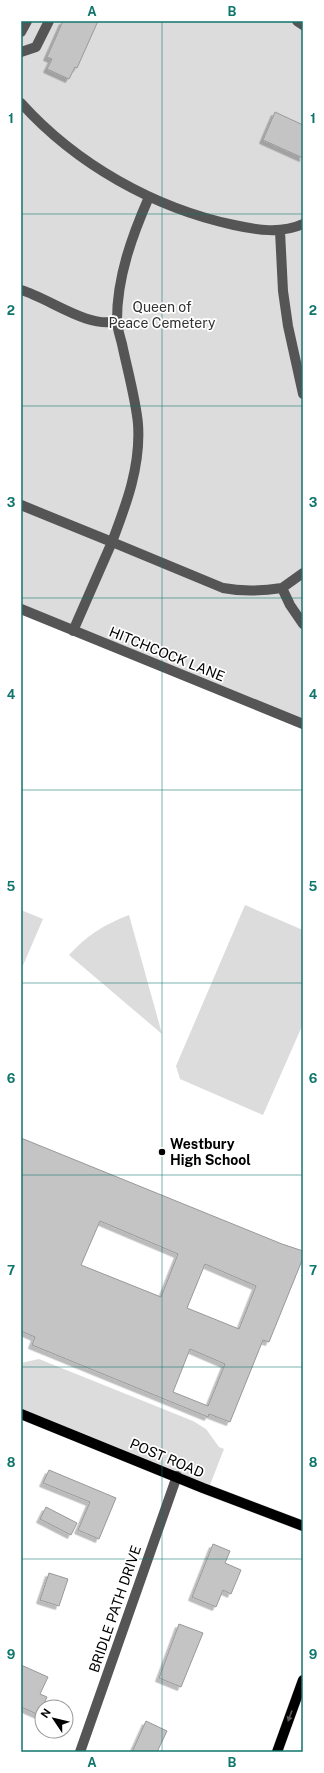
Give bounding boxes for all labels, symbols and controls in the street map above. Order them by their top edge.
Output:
text: A [87,4,97,19]
text: B [228,4,237,19]
text: 1 [8,111,14,126]
text: 1 [310,111,316,126]
park label: Queen of Peace Cemetery [109,299,216,331]
text: 2 [7,303,15,318]
text: 2 [309,303,317,318]
text: 3 [7,495,16,510]
text: 3 [309,495,318,510]
street label: HITCHCOCK LANE [107,624,227,684]
text: 4 [7,687,16,702]
text: 4 [309,687,318,702]
text: 5 [7,879,16,894]
text: 5 [309,879,318,894]
text: 6 [7,1071,16,1086]
text: 6 [309,1071,318,1086]
place label: Westbury High School [170,1136,251,1168]
marker: Westbury High School [157,1147,167,1157]
text: 7 [7,1263,15,1278]
text: 7 [309,1263,317,1278]
street label: POST ROAD [128,1435,206,1481]
text: 8 [7,1455,16,1470]
text: 8 [309,1455,318,1470]
street label: BRIDLE PATH DRIVE [86,1543,144,1675]
text: 9 [7,1647,15,1662]
text: 9 [309,1647,317,1662]
north arrow [34,1699,74,1739]
text: N [38,1706,53,1720]
one-way arrow [286,1710,292,1722]
text: A [87,1755,97,1770]
text: B [228,1755,237,1770]

